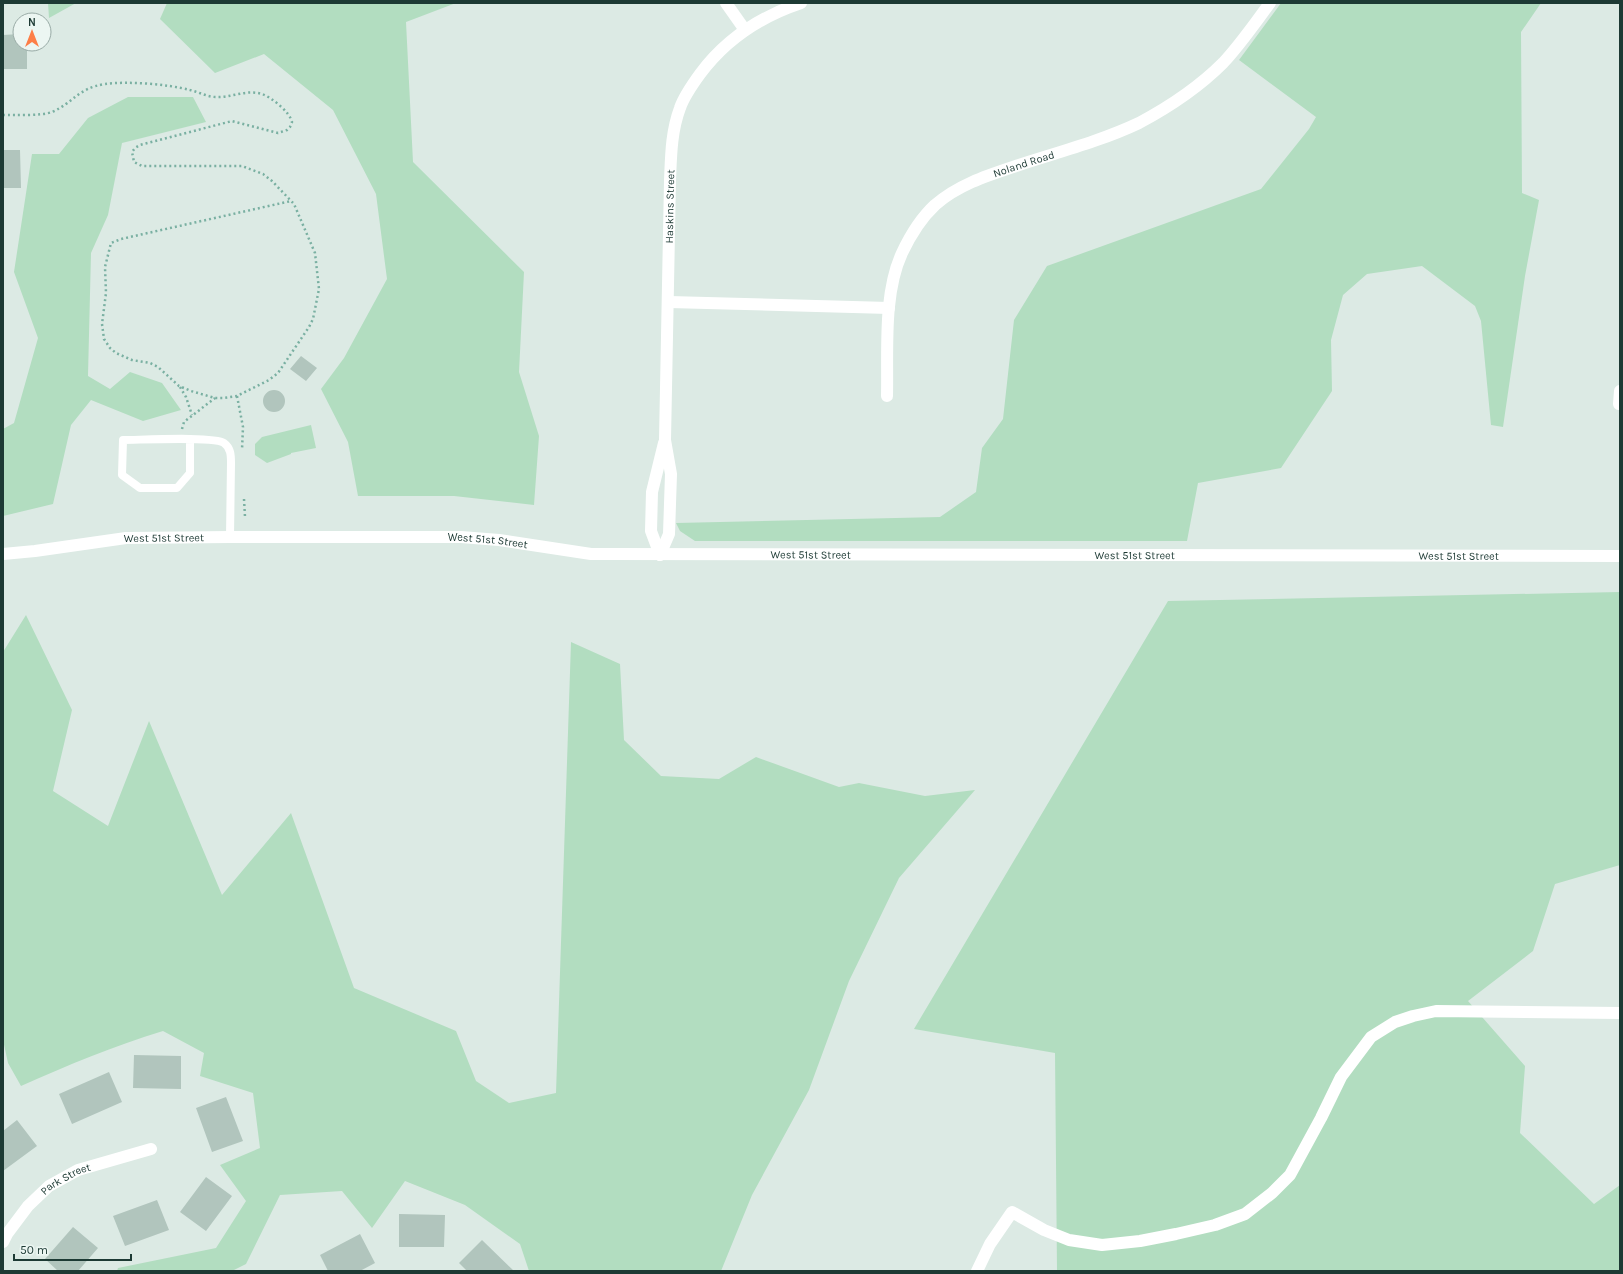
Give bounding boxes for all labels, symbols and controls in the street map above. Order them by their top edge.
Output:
north arrow [12,12,52,52]
text: N [28,16,36,29]
street label: Noland Road [991,148,1056,180]
street label: Haskins Street [662,169,677,244]
street label: West 51st Street [124,531,204,545]
street label: West 51st Street [448,531,529,551]
street label: West 51st Street [771,548,851,561]
street label: West 51st Street [1095,548,1175,562]
street label: West 51st Street [1419,549,1499,562]
street label: Park Street [38,1160,92,1197]
scale bar [14,1236,131,1262]
text: 50 m [20,1243,48,1257]

